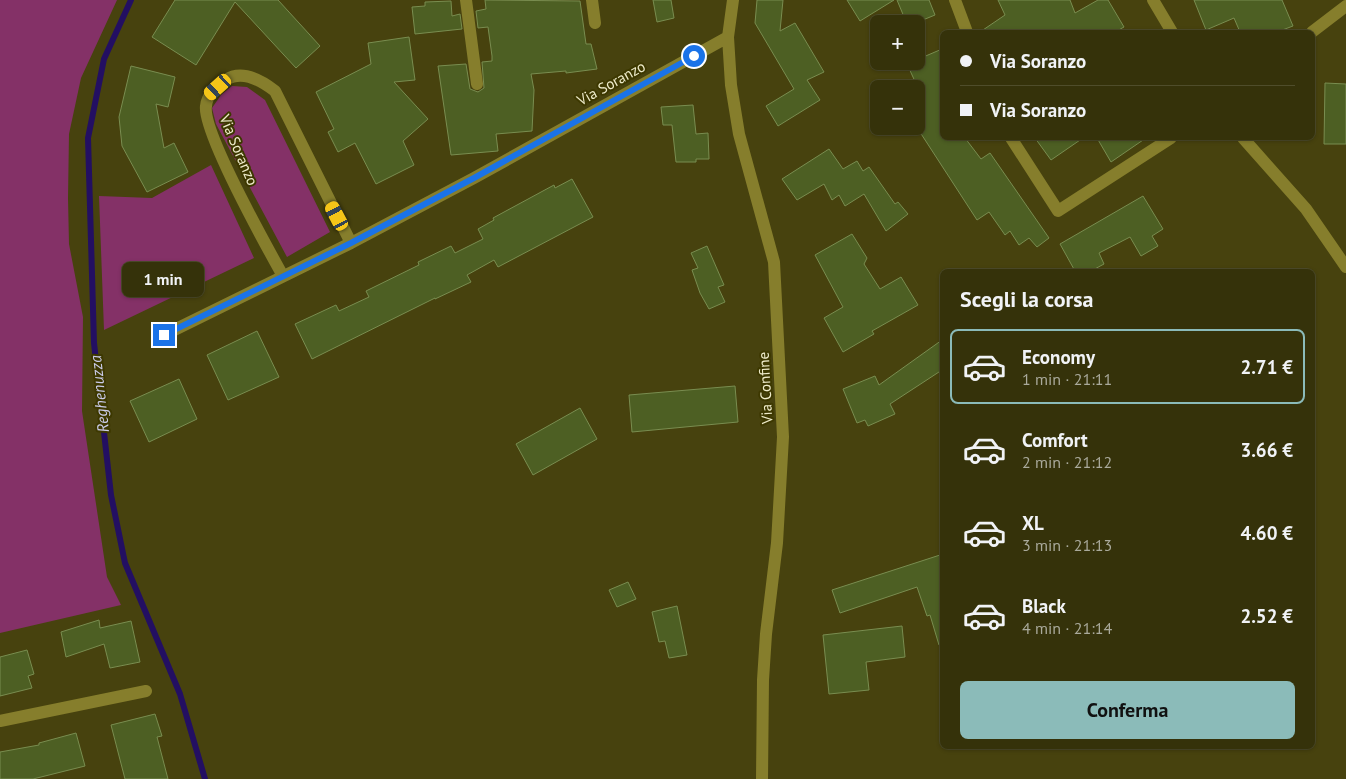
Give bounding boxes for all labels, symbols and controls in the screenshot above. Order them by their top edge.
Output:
map controls [870,15,925,135]
button: + [870,15,925,70]
route start [683,45,705,67]
text: Via Soranzo [990,49,1086,73]
street label: Via Soranzo [573,56,649,110]
car [201,71,234,103]
button: − [870,80,925,135]
text: Via Soranzo [990,98,1086,122]
street label: Via Soranzo [215,111,262,188]
car [323,199,350,233]
callout: 1 min [123,262,205,298]
text: 1 min [143,269,183,289]
text: Scegli la corsa [960,285,1093,313]
route end [153,324,175,346]
icon: car [962,344,1007,389]
text: Economy [1022,345,1095,369]
street label: Via Confine [754,351,776,426]
water label: Reghenuzza [85,354,113,434]
text: 2.71 € [1240,355,1293,379]
text: 1 min · 21:11 [1022,369,1112,389]
icon: car [962,427,1007,472]
text: Comfort [1022,428,1088,452]
text: 3.66 € [1240,438,1293,462]
text: 2 min · 21:12 [1022,452,1112,472]
icon: car [962,510,1007,555]
text: XL [1022,511,1044,535]
text: 4.60 € [1240,521,1293,545]
text: 3 min · 21:13 [1022,535,1112,555]
icon: car [962,593,1007,638]
text: Black [1022,594,1066,618]
text: 2.52 € [1240,604,1293,628]
text: 4 min · 21:14 [1022,618,1112,638]
button: Conferma [960,681,1295,739]

